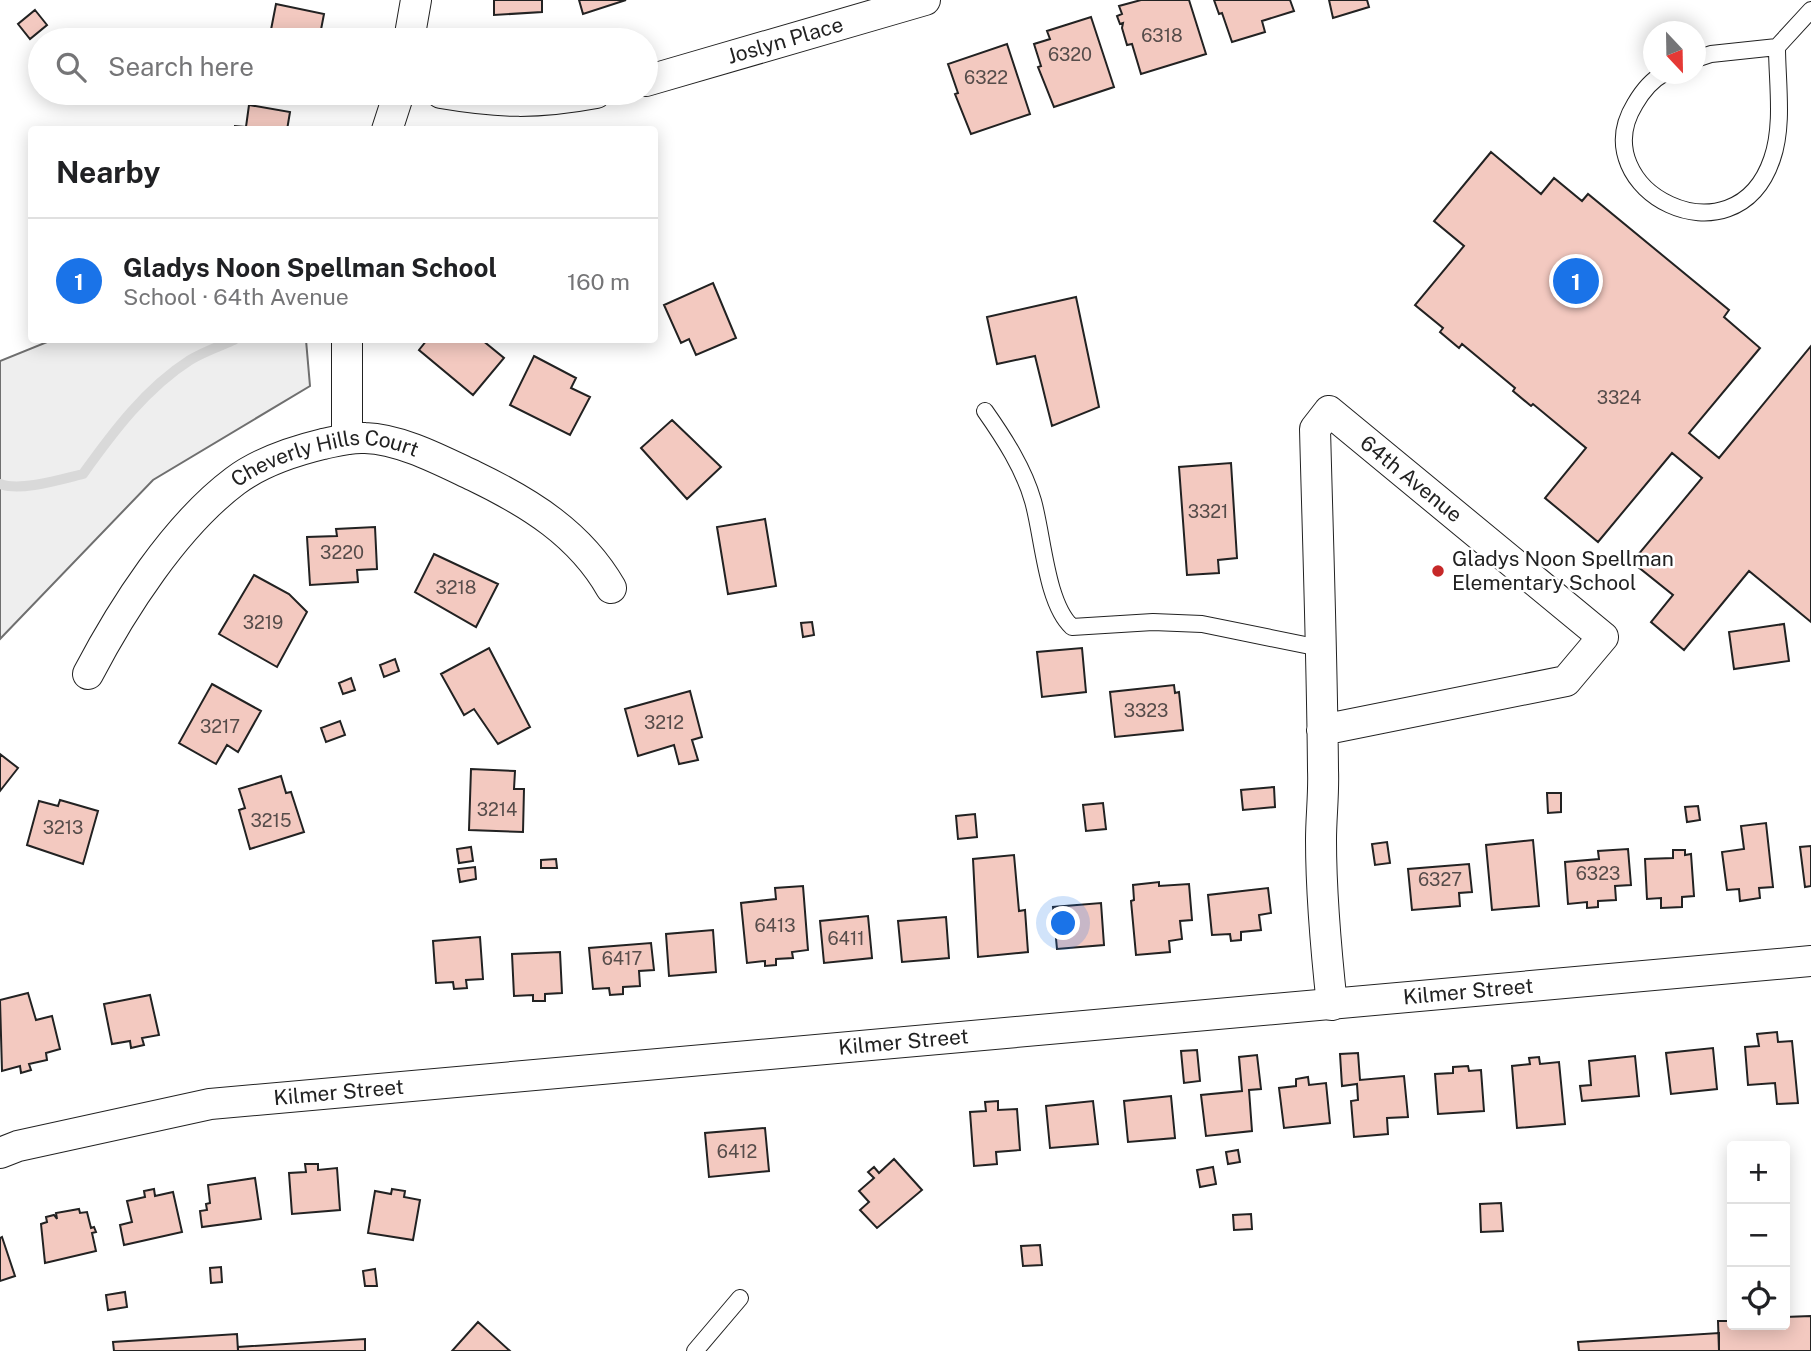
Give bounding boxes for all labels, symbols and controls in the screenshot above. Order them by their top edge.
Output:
street label: Joslyn Place [724,11,846,69]
north arrow [1643,21,1706,84]
house number: 6318 [1141,25,1183,46]
search box [28,28,658,105]
house number: 6320 [1048,44,1092,65]
icon: search [52,48,90,86]
text: Search here [108,51,254,82]
house number: 6322 [964,67,1008,88]
text: Nearby [56,154,160,190]
text: Gladys Noon Spellman School [123,252,497,283]
pin: 1 [1553,255,1599,307]
text: 1 [74,268,84,295]
text: 160 m [567,268,630,295]
text: School · 64th Avenue [123,283,349,310]
house number: 3324 [1597,387,1641,408]
street label: Cheverly Hills Court [226,425,422,492]
street label: 64th Avenue [1355,430,1467,527]
house number: 3321 [1188,501,1228,522]
house number: 3220 [320,542,364,563]
place label: Gladys Noon Spellman Elementary School [1452,546,1674,595]
marker: Gladys Noon Spellman Elementary School [1430,563,1446,579]
house number: 3218 [435,577,477,598]
house number: 3219 [243,612,283,633]
house number: 3323 [1124,700,1168,721]
house number: 3212 [644,712,684,733]
house number: 3217 [200,716,240,737]
house number: 3214 [477,799,517,820]
house number: 3215 [251,810,291,831]
house number: 3213 [43,817,83,838]
house number: 6323 [1576,863,1620,884]
house number: 6327 [1418,869,1462,890]
your location [1046,906,1080,940]
house number: 6413 [754,915,796,936]
house number: 6411 [827,928,865,949]
house number: 6417 [602,948,642,969]
street label: Kilmer Street [1402,973,1534,1009]
street label: Kilmer Street [837,1023,970,1060]
street label: Kilmer Street [272,1074,405,1110]
house number: 6412 [717,1141,757,1162]
map controls [1727,1141,1790,1330]
button: + [1727,1141,1790,1204]
button: − [1727,1204,1790,1267]
button: locate [1727,1267,1790,1330]

